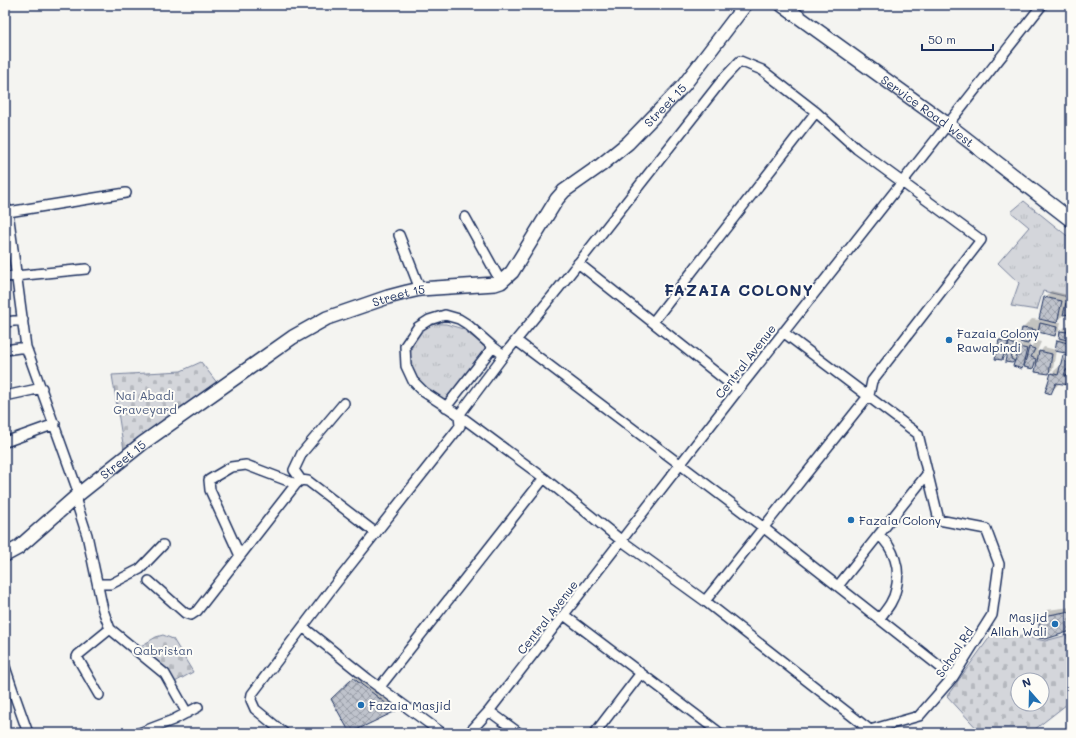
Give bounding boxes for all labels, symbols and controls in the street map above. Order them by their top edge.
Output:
scale bar [922,26,993,52]
text: 50 m [928,31,956,47]
street label: Service Road West [878,71,977,150]
street label: Street 15 [640,80,689,130]
district label: FAZAIA COLONY [664,279,814,300]
street label: Street 15 [370,281,426,310]
street label: Central Avenue [711,321,779,401]
place label: Fazaia Colony Rawalpindi [957,325,1039,355]
marker: Fazaia Colony Rawalpindi [944,335,954,345]
park label: Nai Abadi Graveyard [113,387,177,417]
street label: Street 15 [96,436,149,482]
place label: Fazaia Colony [859,512,941,528]
marker: Fazaia Colony [846,515,856,525]
street label: Central Avenue [513,577,581,657]
place label: Masjid Allah Wali [990,609,1047,639]
marker: Masjid Allah Wali [1050,619,1060,629]
street label: School Rd [931,624,977,680]
park label: Qabristan [133,642,193,658]
north arrow [1010,672,1050,712]
text: N [1020,674,1033,691]
place label: Fazaia Masjid [369,697,451,713]
marker: Fazaia Masjid [356,700,366,710]

